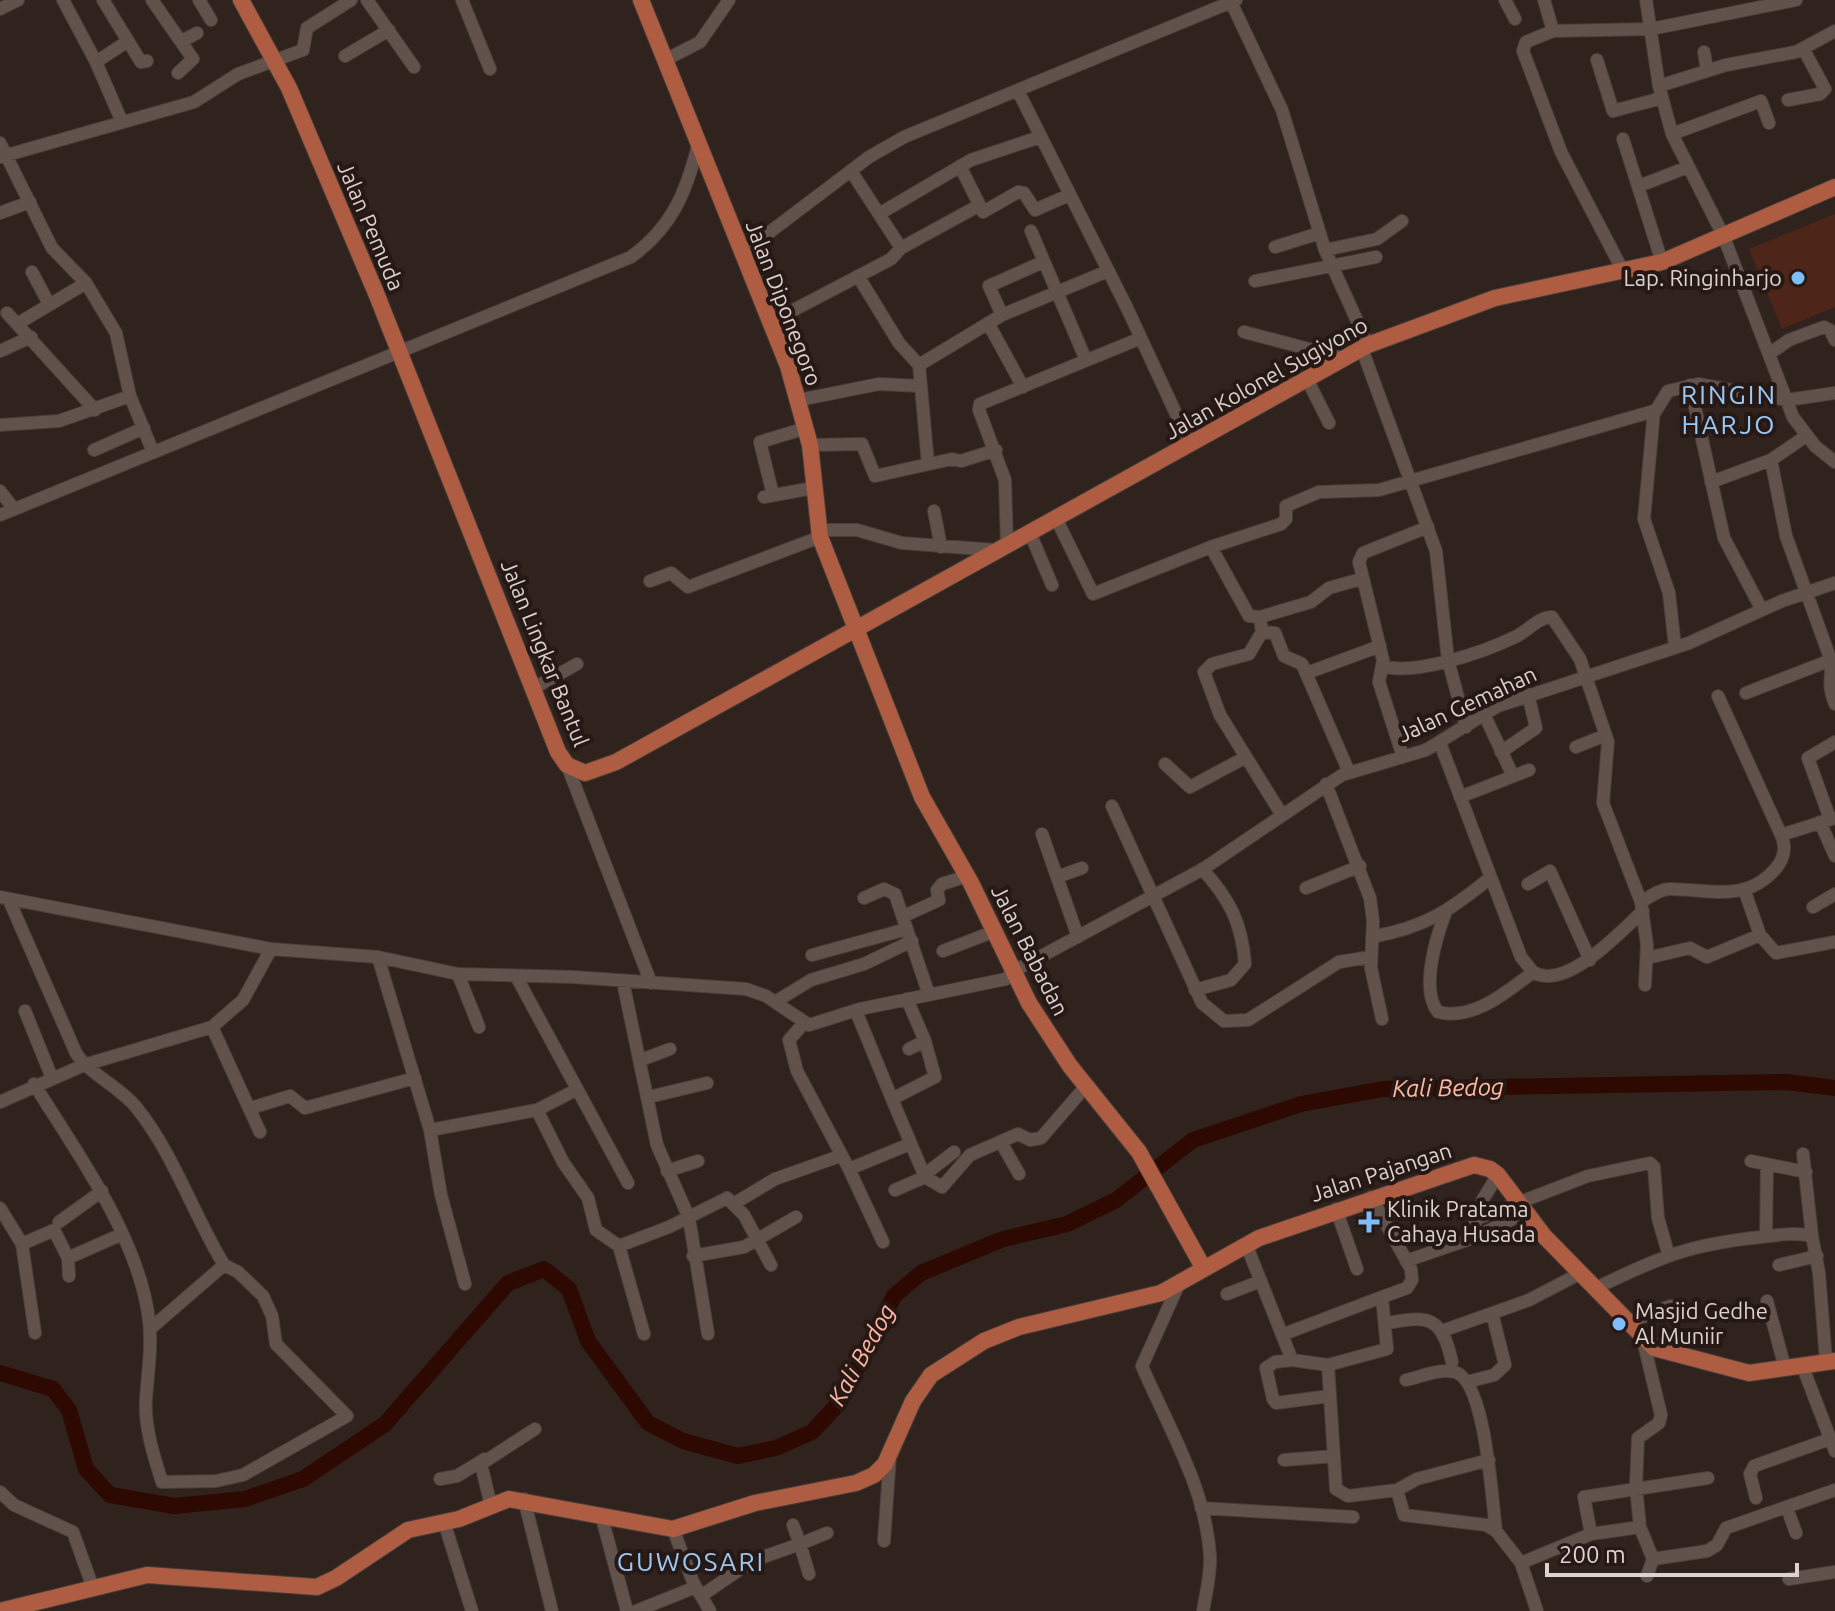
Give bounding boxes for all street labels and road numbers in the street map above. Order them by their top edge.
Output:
street label: Jalan Pemuda [333,158,410,294]
street label: Jalan Diponegoro [741,217,827,389]
street label: Jalan Kolonel Sugiyono [1160,311,1371,444]
street label: Jalan Lingkar Bantul [497,556,594,750]
street label: Jalan Gemahan [1393,660,1540,747]
street label: Jalan Babadan [987,880,1074,1019]
street label: Jalan Pajangan [1307,1137,1455,1206]

